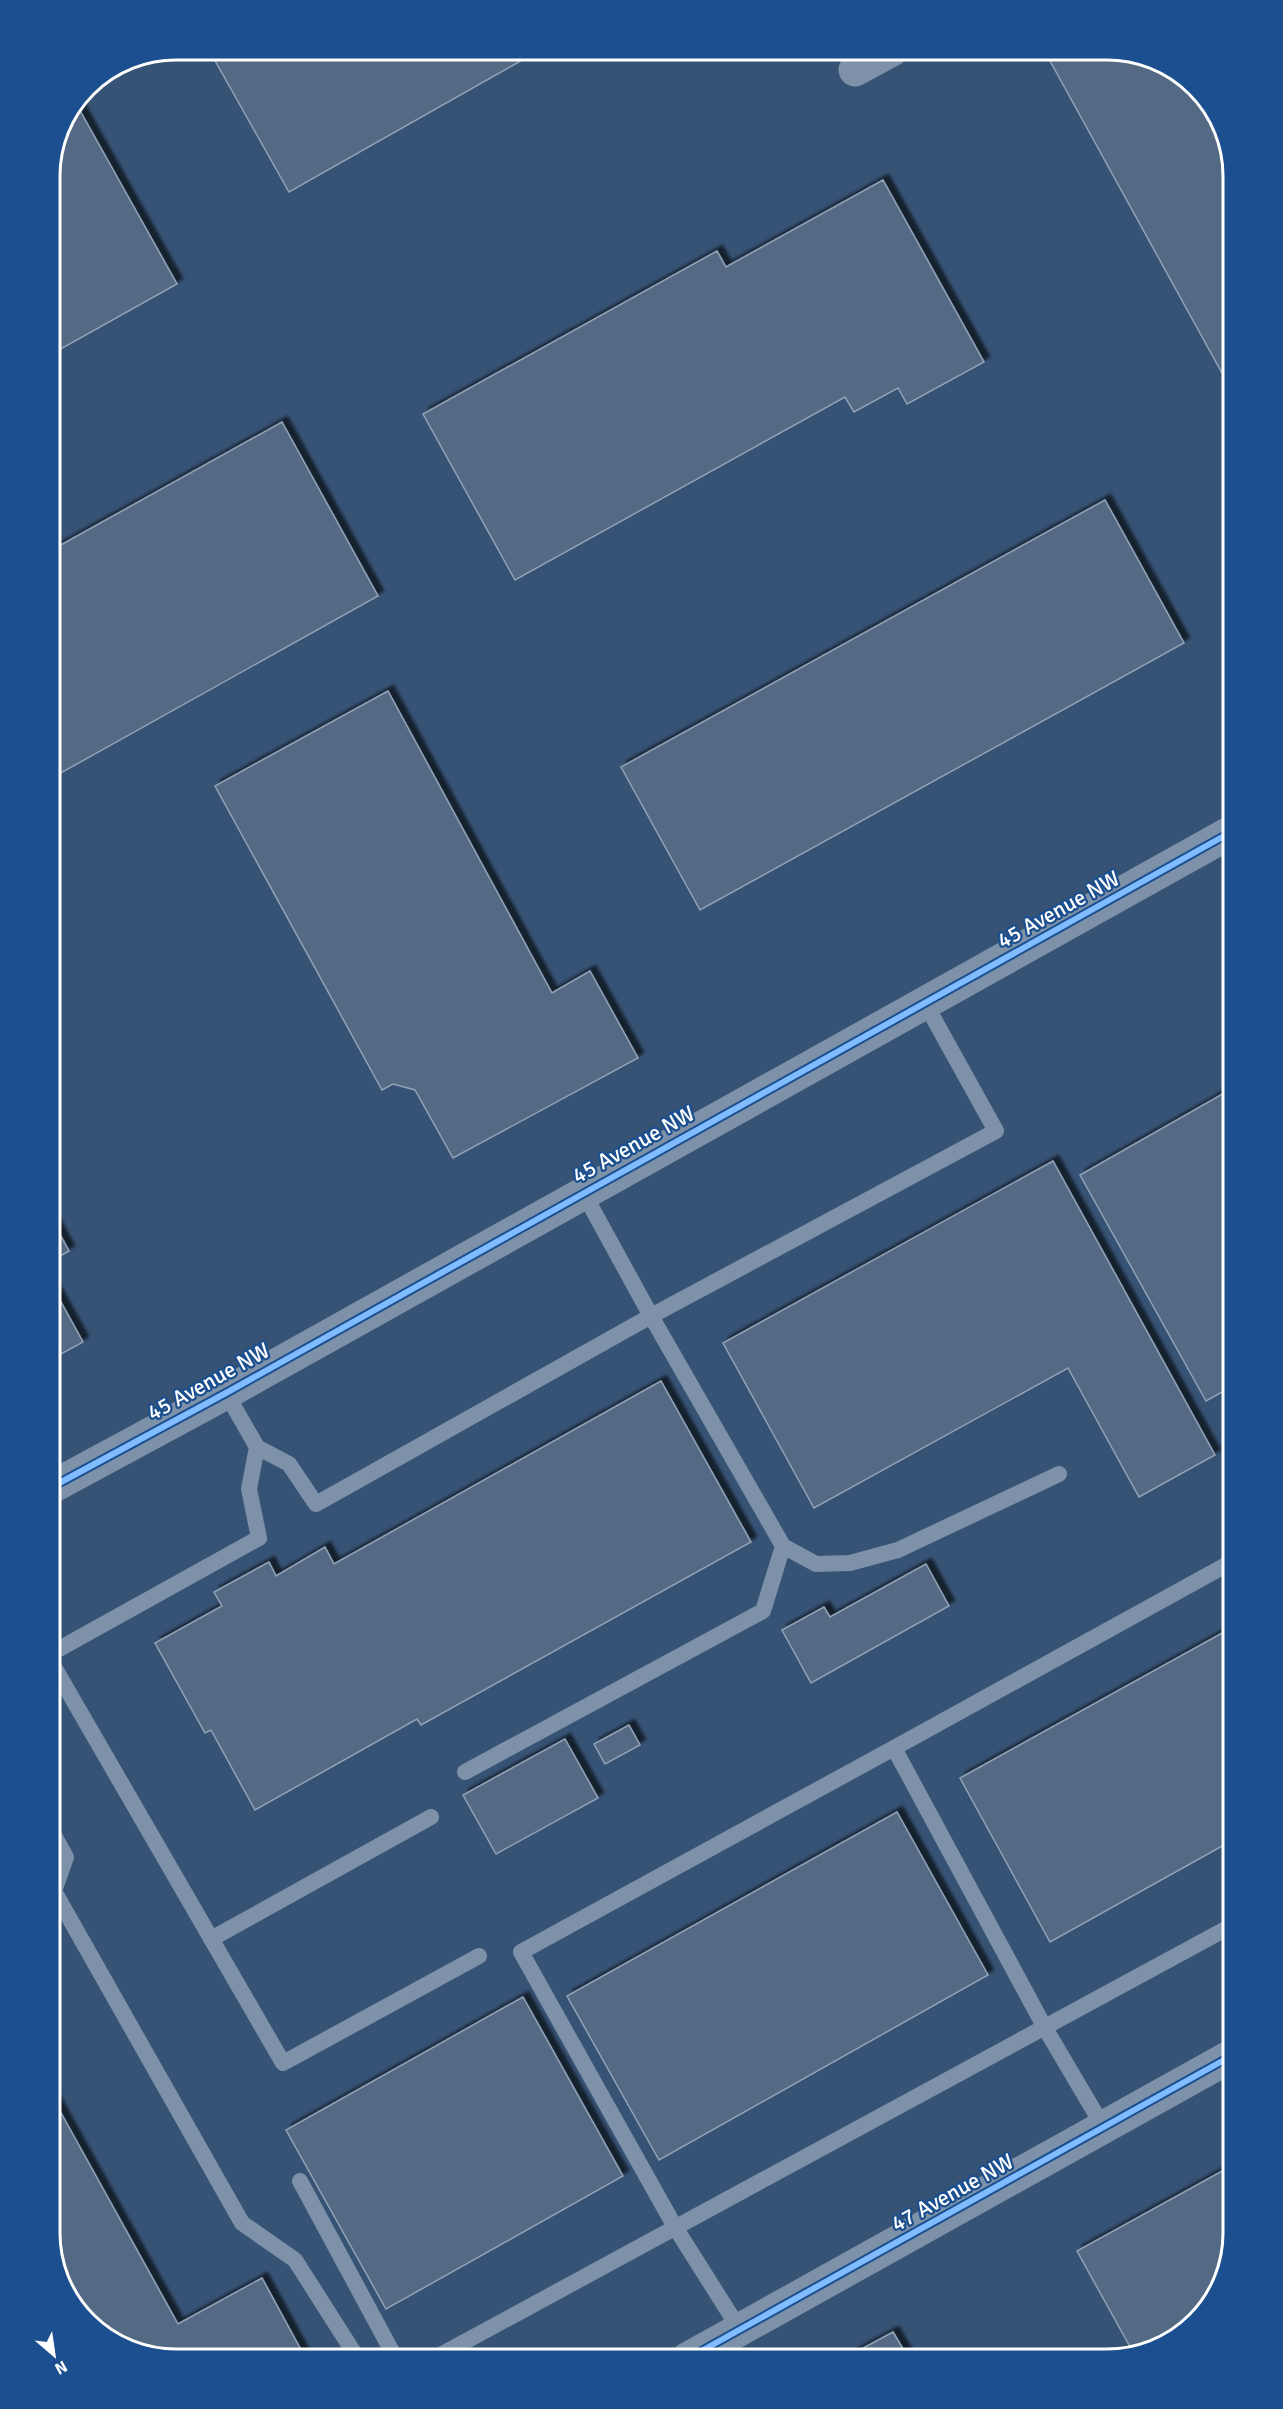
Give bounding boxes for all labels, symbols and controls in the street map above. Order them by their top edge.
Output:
street label: 45 Avenue NW [992,865,1124,954]
street label: 45 Avenue NW [567,1100,699,1189]
street label: 45 Avenue NW [142,1337,274,1426]
street label: 47 Avenue NW [886,2148,1018,2237]
north arrow [24,2325,84,2385]
text: N [51,2356,71,2379]

